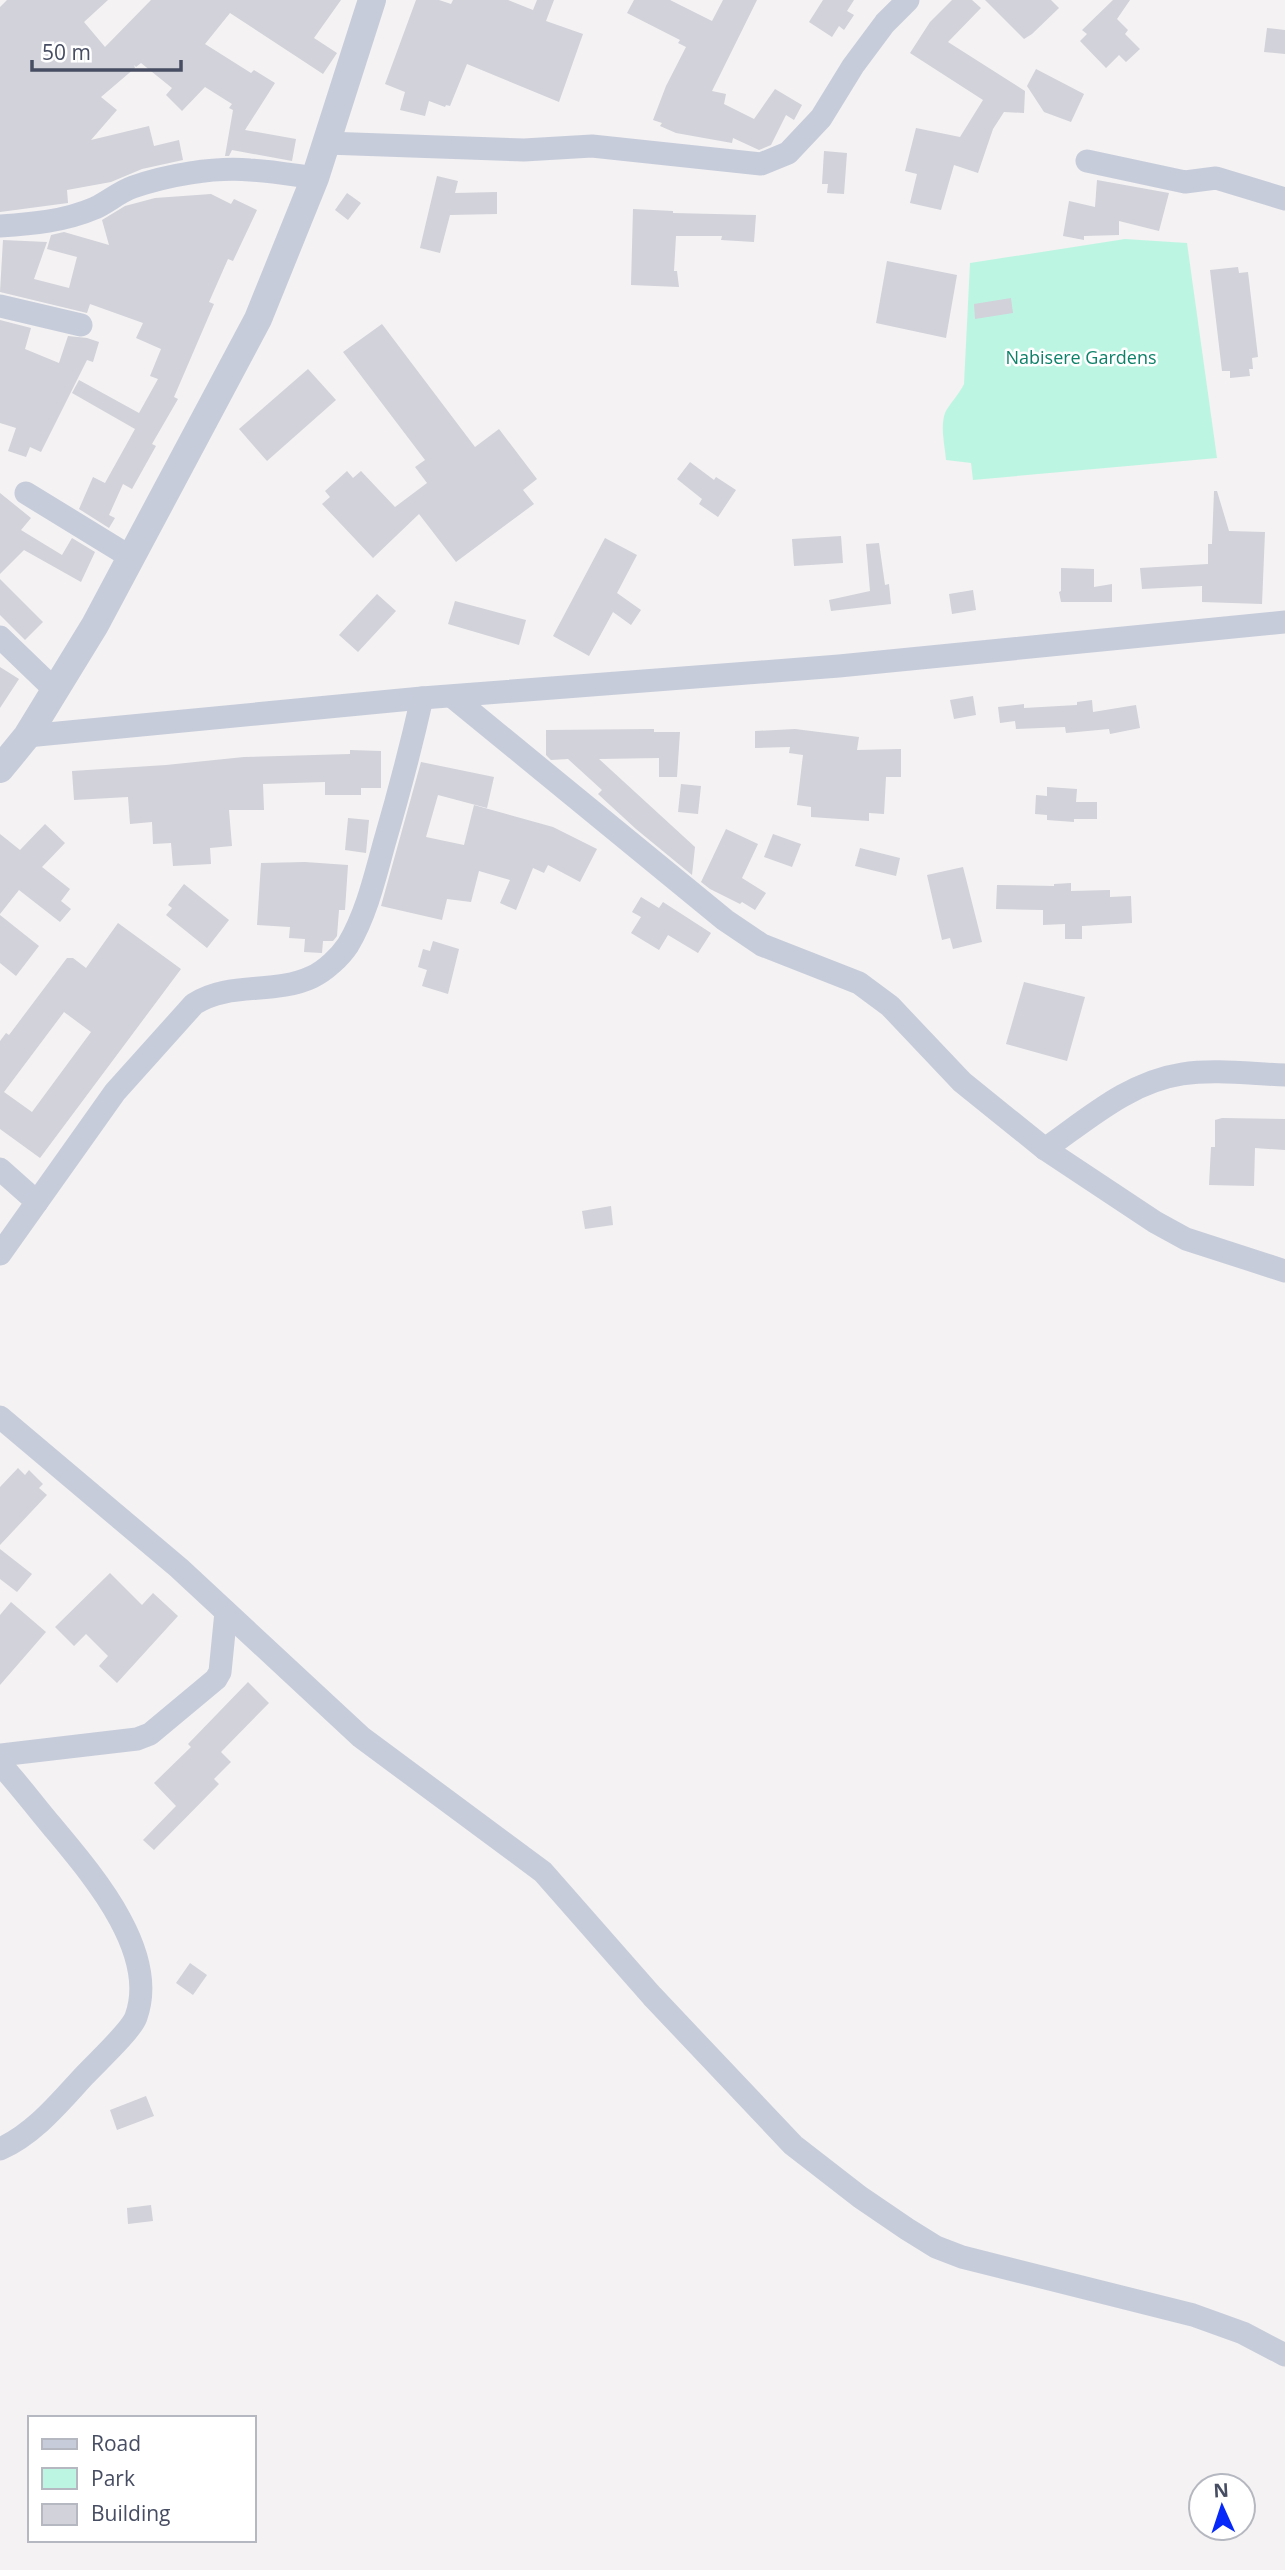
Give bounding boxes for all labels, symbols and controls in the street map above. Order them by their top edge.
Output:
scale bar [32,28,180,72]
text: 50 m [42,38,91,66]
park label: Nabisere Gardens [1005,345,1157,369]
legend [28,2416,256,2542]
text: Road [91,2429,141,2457]
text: Park [91,2464,135,2492]
north arrow [1187,2472,1257,2542]
text: N [1213,2477,1230,2503]
text: Building [91,2499,170,2527]

